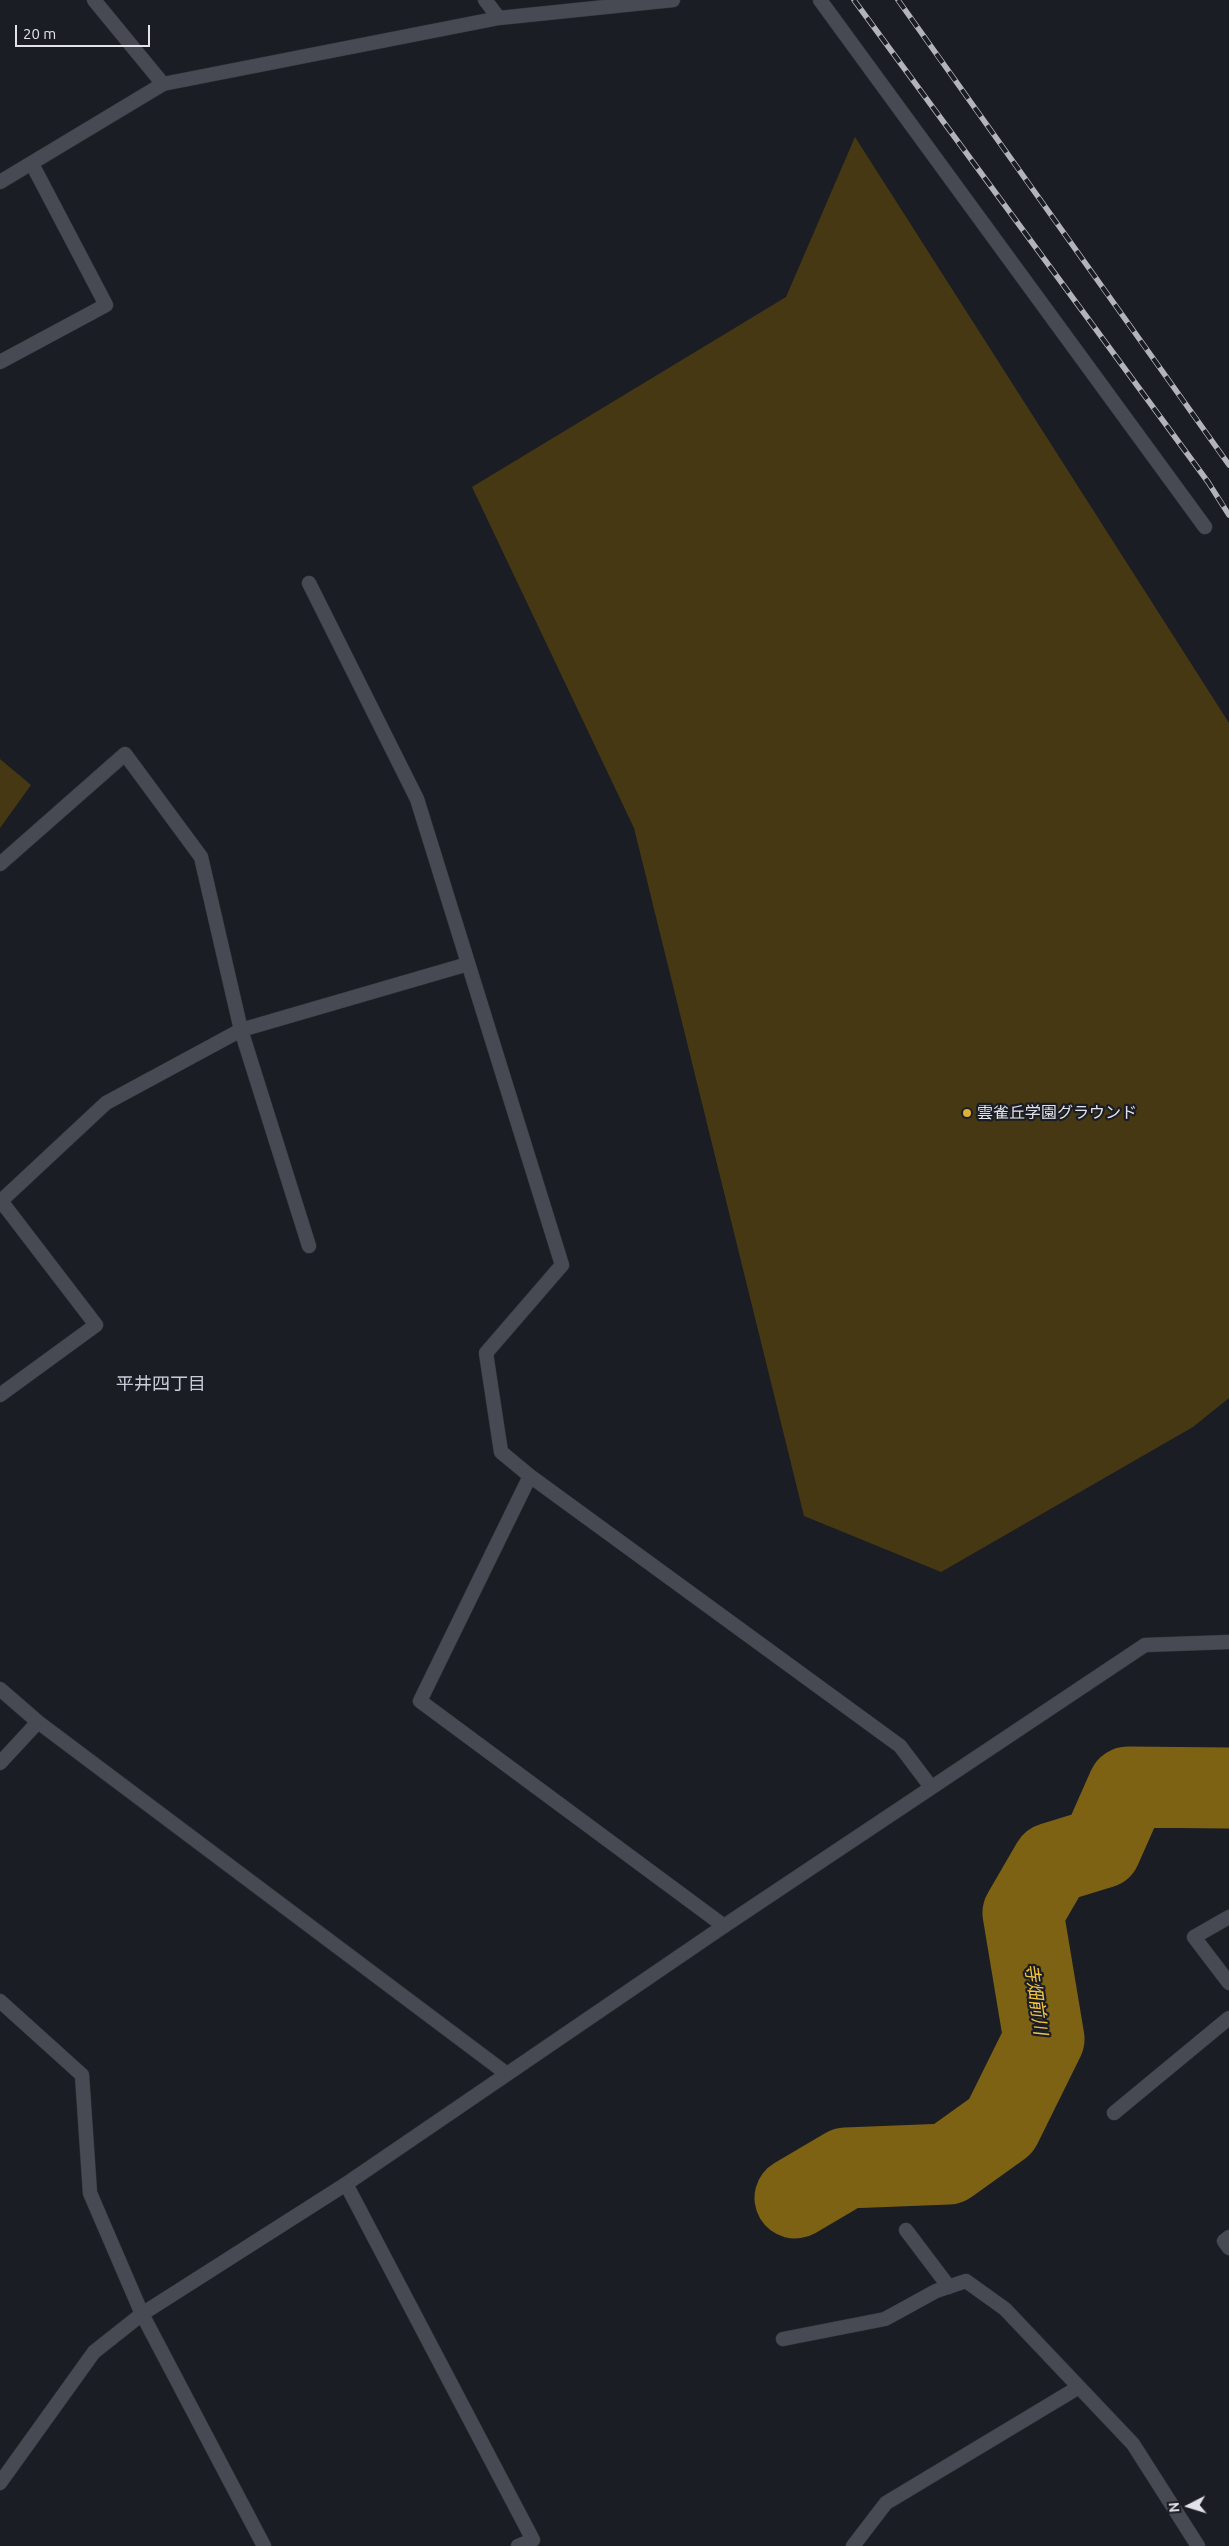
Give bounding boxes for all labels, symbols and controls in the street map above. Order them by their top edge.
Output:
scale bar [18,15,152,47]
text: 20 m [23,25,56,42]
place label: 雲雀丘学園グラウンド [977,1103,1137,1123]
marker: 雲雀丘学園グラウンド [961,1107,973,1119]
district label: 平井四丁目 [116,1373,206,1395]
water label: 寺畑前川 [1020,1962,1052,2036]
north arrow [1164,2481,1214,2531]
text: N [1166,2501,1182,2513]

